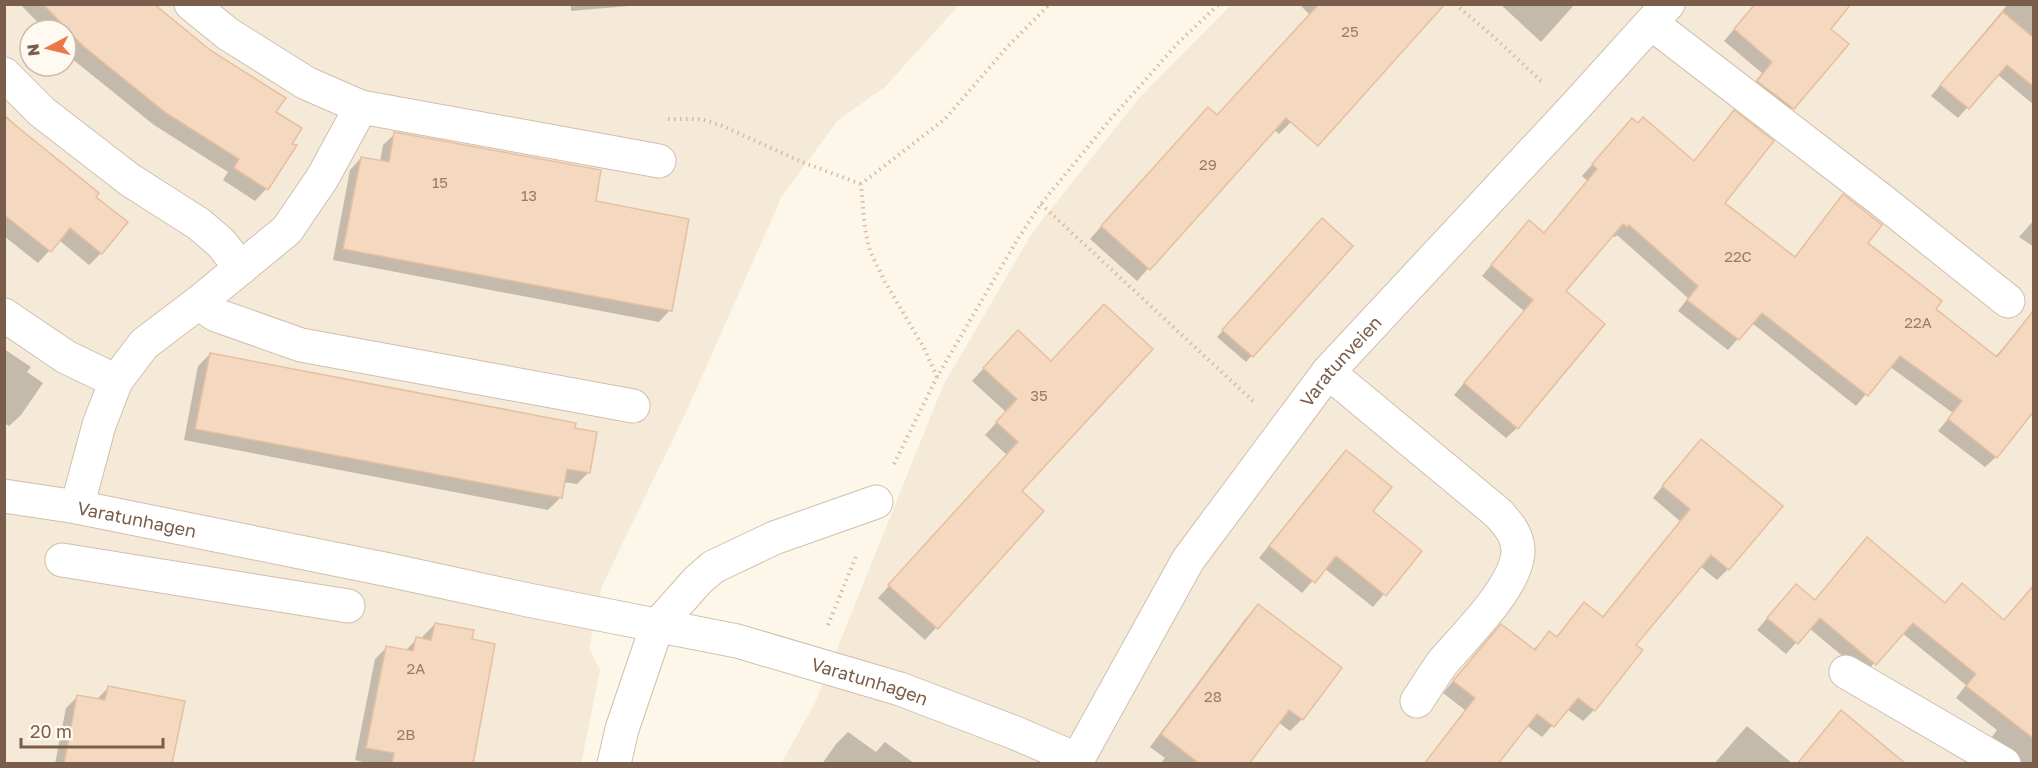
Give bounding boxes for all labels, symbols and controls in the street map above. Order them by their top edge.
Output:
north arrow [18,18,78,78]
house number: 25 [1341,22,1359,40]
text: N [22,43,44,57]
house number: 29 [1199,155,1217,173]
house number: 15 [432,173,448,191]
house number: 13 [521,186,537,204]
house number: 22C [1724,247,1752,265]
street label: Varatunveien [1295,311,1386,411]
house number: 22A [1904,313,1932,331]
house number: 35 [1030,386,1048,404]
street label: Varatunhagen [75,496,198,542]
street label: Varatunhagen [809,653,931,710]
house number: 2A [407,659,425,677]
house number: 28 [1204,687,1222,705]
scale bar [21,711,164,749]
text: 20 m [30,720,72,742]
house number: 2B [397,725,415,743]

